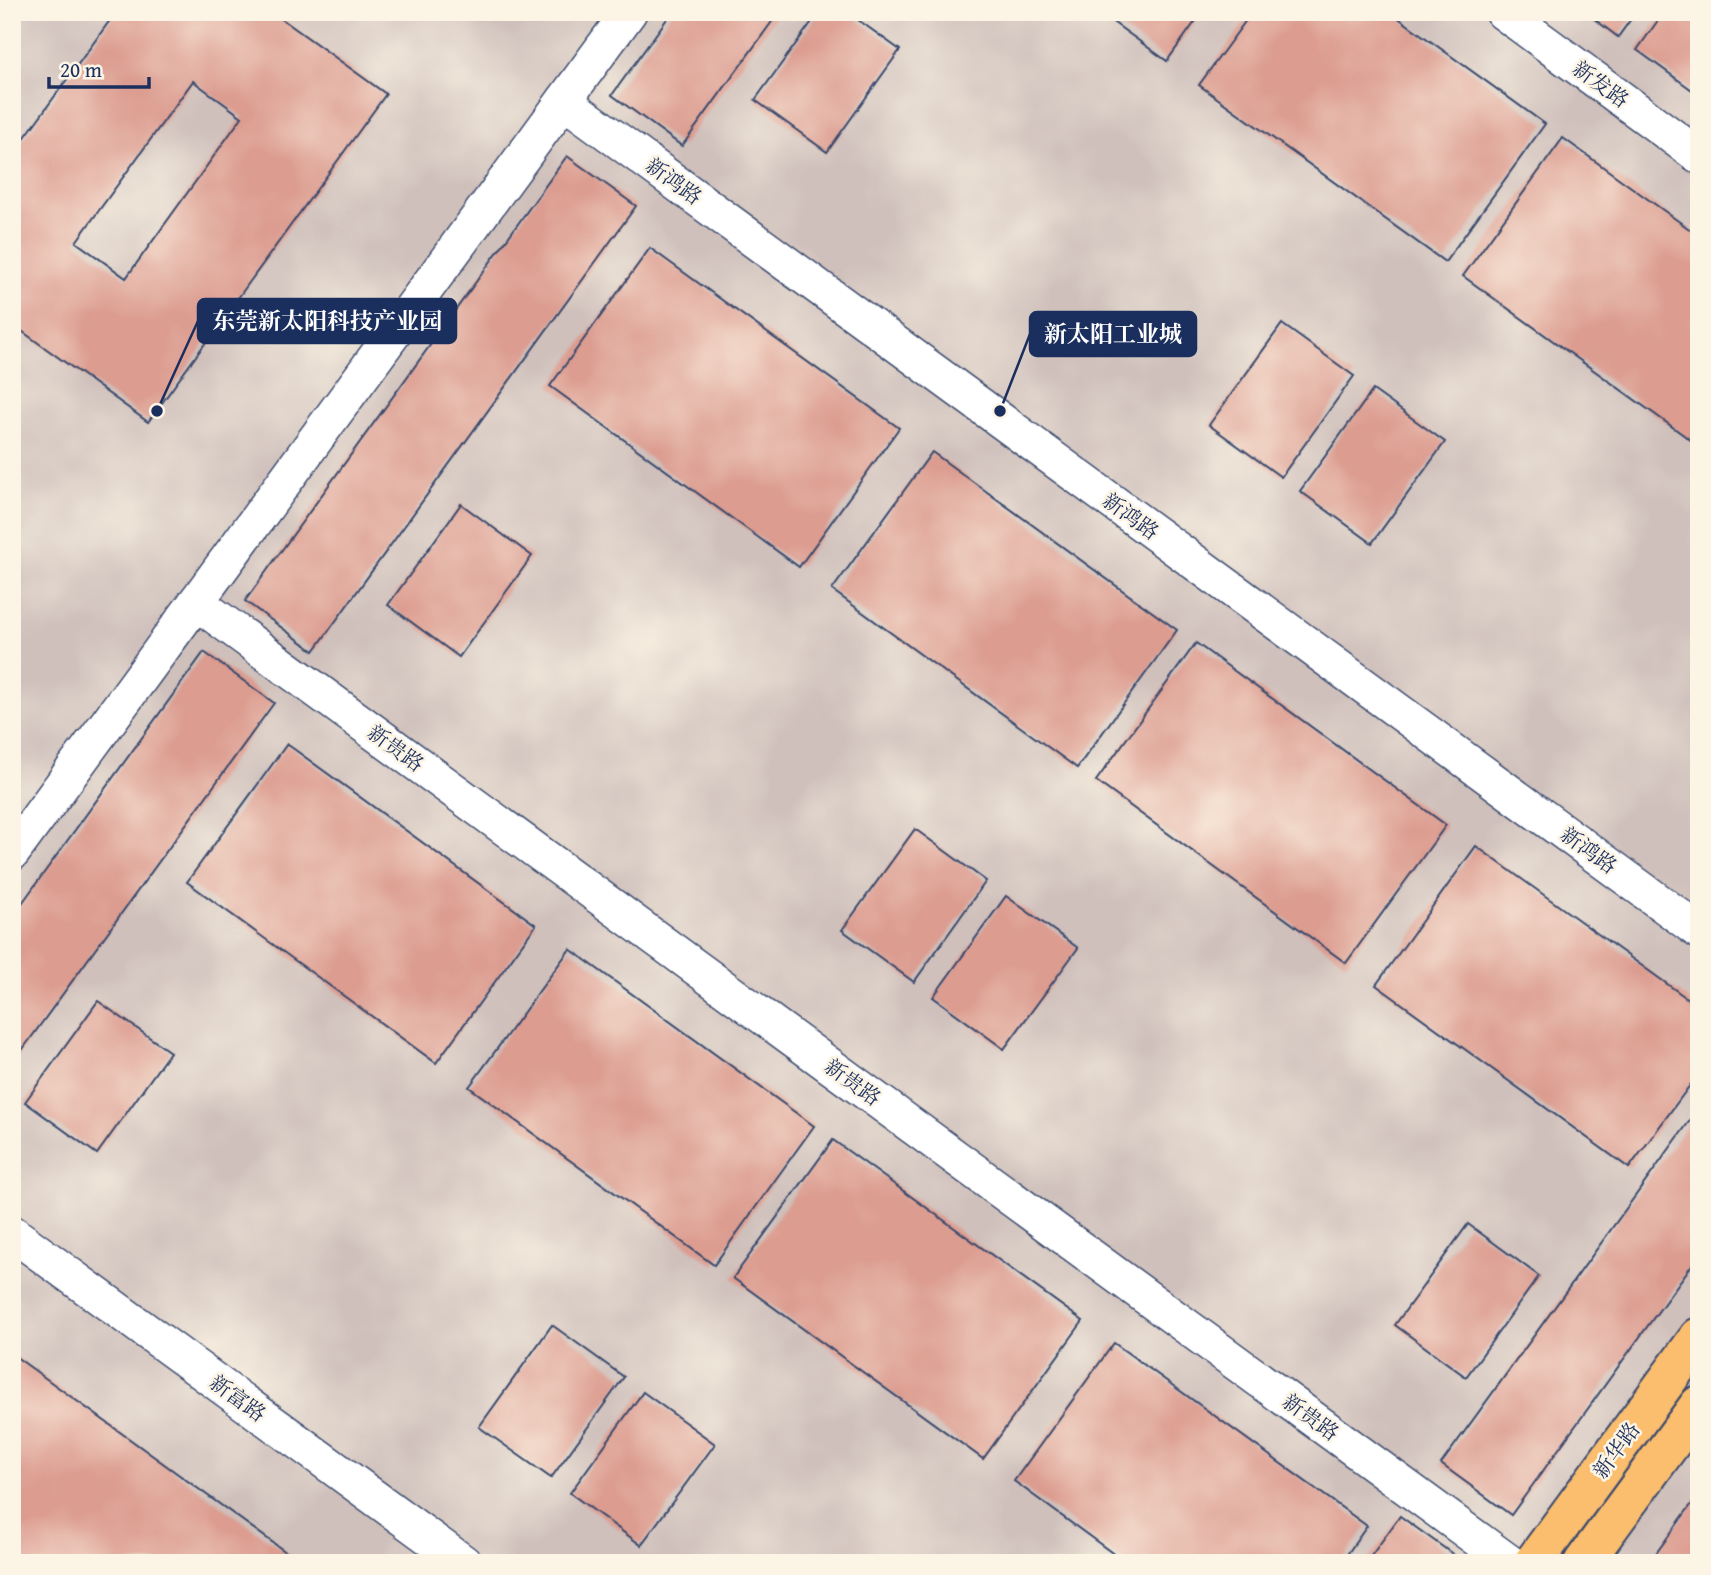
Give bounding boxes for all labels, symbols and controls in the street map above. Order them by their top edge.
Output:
scale bar [49,46,149,90]
street label: 新发路 [1566,53,1636,115]
text: 20 m [60,54,102,85]
street label: 新鸿路 [639,150,709,212]
callout: 东莞新太阳科技产业园 [198,299,456,343]
text: 东莞新太阳科技产业园 [212,304,442,337]
callout: 新太阳工业城 [1030,312,1196,356]
text: 新太阳工业城 [1044,317,1182,350]
street label: 新鸿路 [1096,485,1166,547]
street label: 新贵路 [361,717,431,779]
street label: 新鸿路 [1554,819,1624,881]
street label: 新贵路 [818,1051,888,1113]
street label: 新富路 [203,1367,273,1429]
street label: 新贵路 [1276,1386,1346,1448]
street label: 新华路 [1585,1415,1647,1485]

